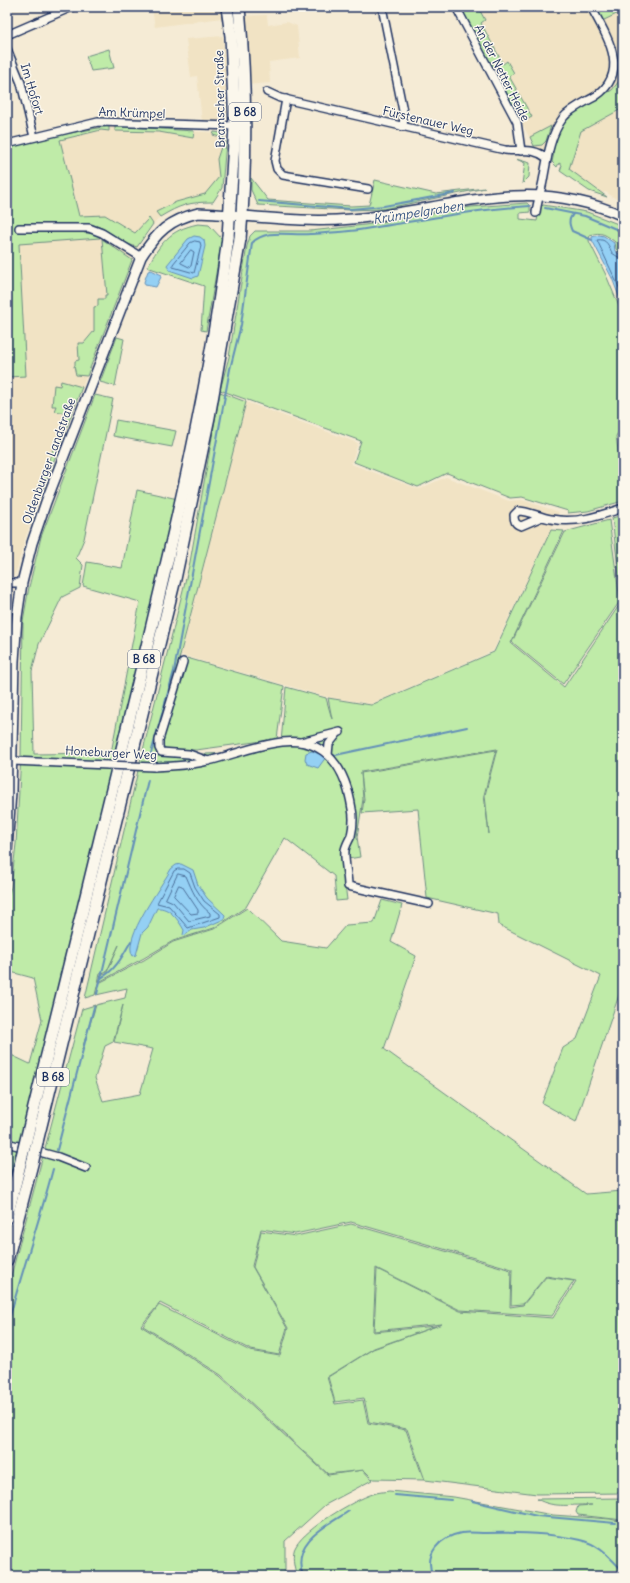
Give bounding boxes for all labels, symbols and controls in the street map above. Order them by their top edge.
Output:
street label: An der Netter Heide [472,22,533,124]
street label: Bramscher Straße [211,50,228,148]
street label: Im Hofort [18,61,47,117]
road number: B 68 [229,103,261,121]
street label: Fürstenauer Weg [381,103,475,138]
street label: Am Krümpel [98,104,166,121]
water label: Krümpelgraben [372,197,465,228]
street label: Oldenburger Landstraße [19,396,78,526]
road number: B 68 [128,650,160,668]
street label: Honeburger Weg [65,743,157,762]
road number: B 68 [37,1068,69,1086]

